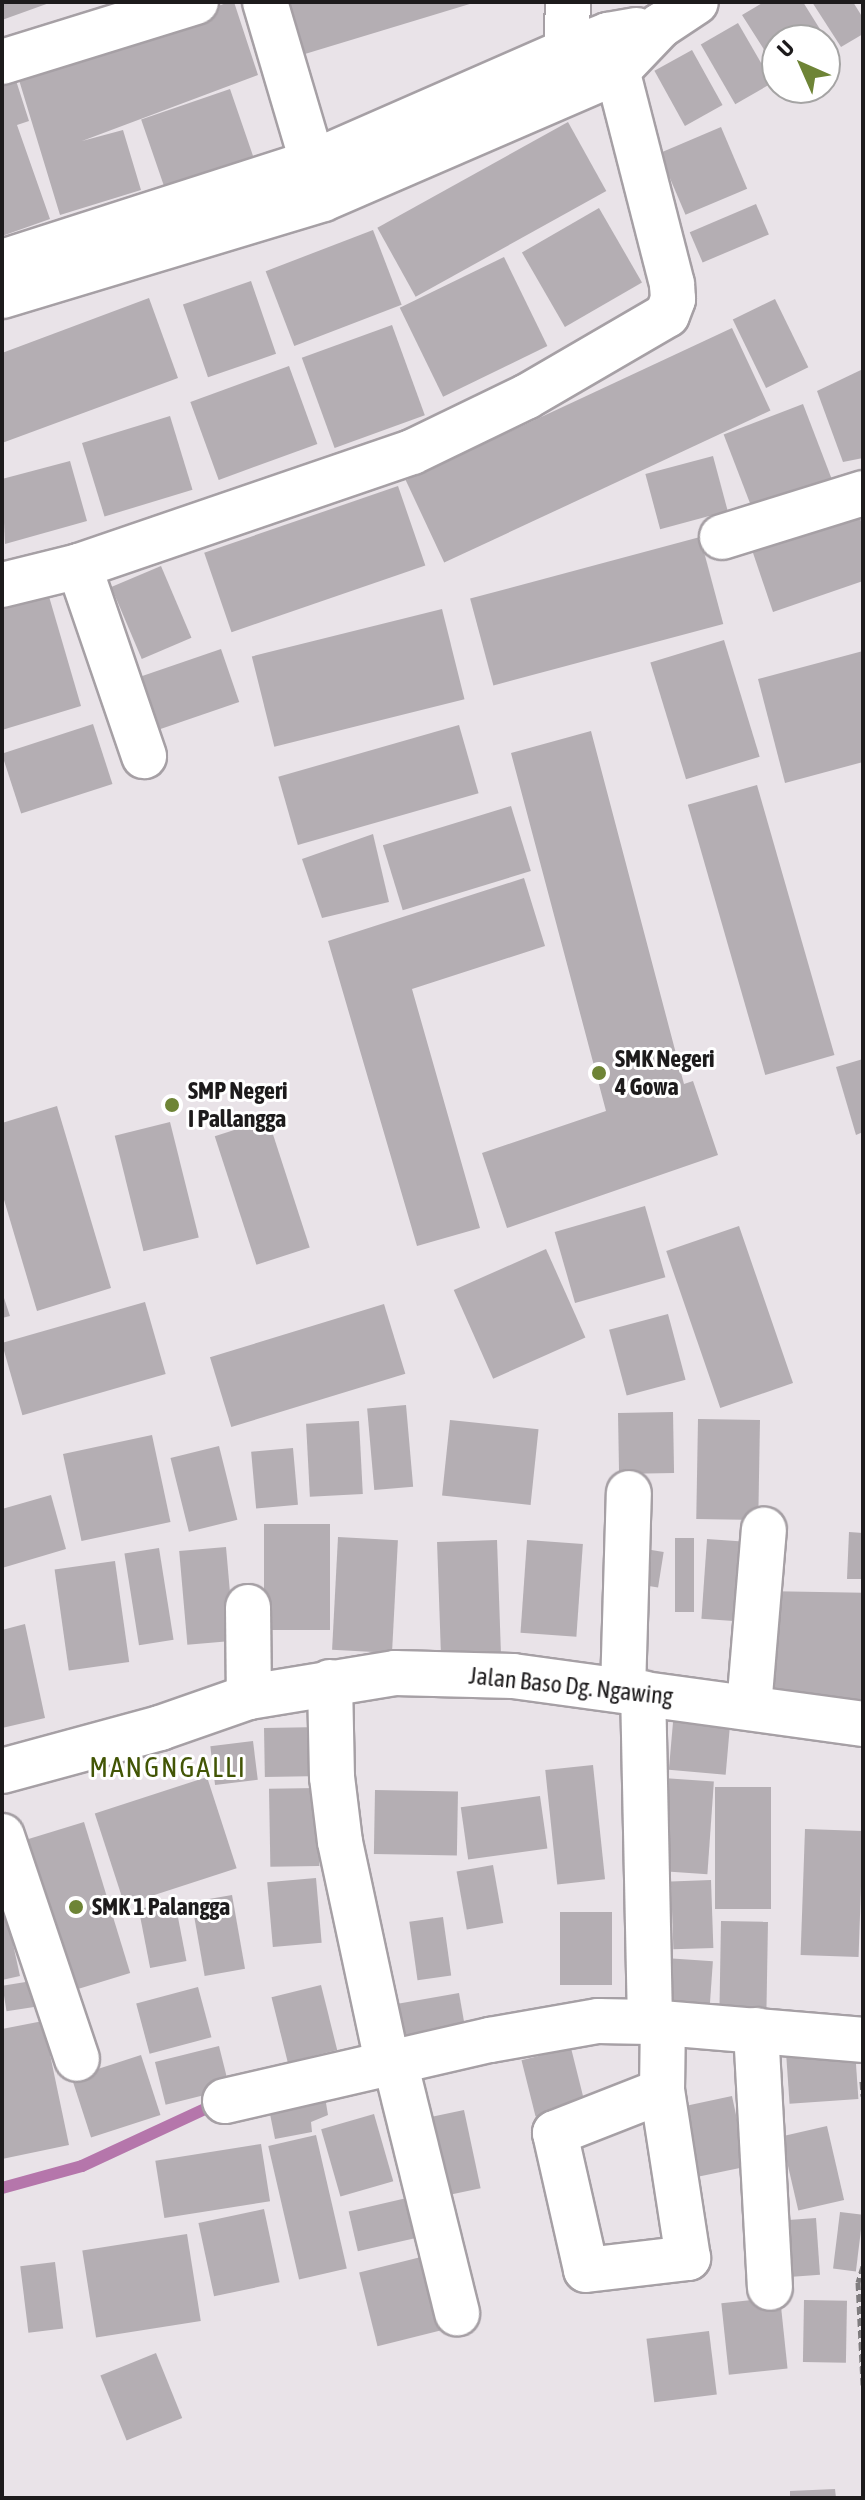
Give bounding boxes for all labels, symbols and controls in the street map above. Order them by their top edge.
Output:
north arrow [761,24,841,104]
text: U [772,35,799,62]
place label: SMK Negeri 4 Gowa [615,1045,715,1101]
marker: SMK Negeri 4 Gowa [590,1064,608,1082]
place label: SMP Negeri I Pallangga [188,1077,288,1133]
marker: SMP Negeri I Pallangga [163,1096,181,1114]
street label: Jalan Baso Dg. Ngawing [467,1661,675,1711]
district label: MANGNGALLI [89,1750,247,1784]
place label: SMK 1 Palangga [92,1893,230,1921]
marker: SMK 1 Palangga [67,1898,85,1916]

